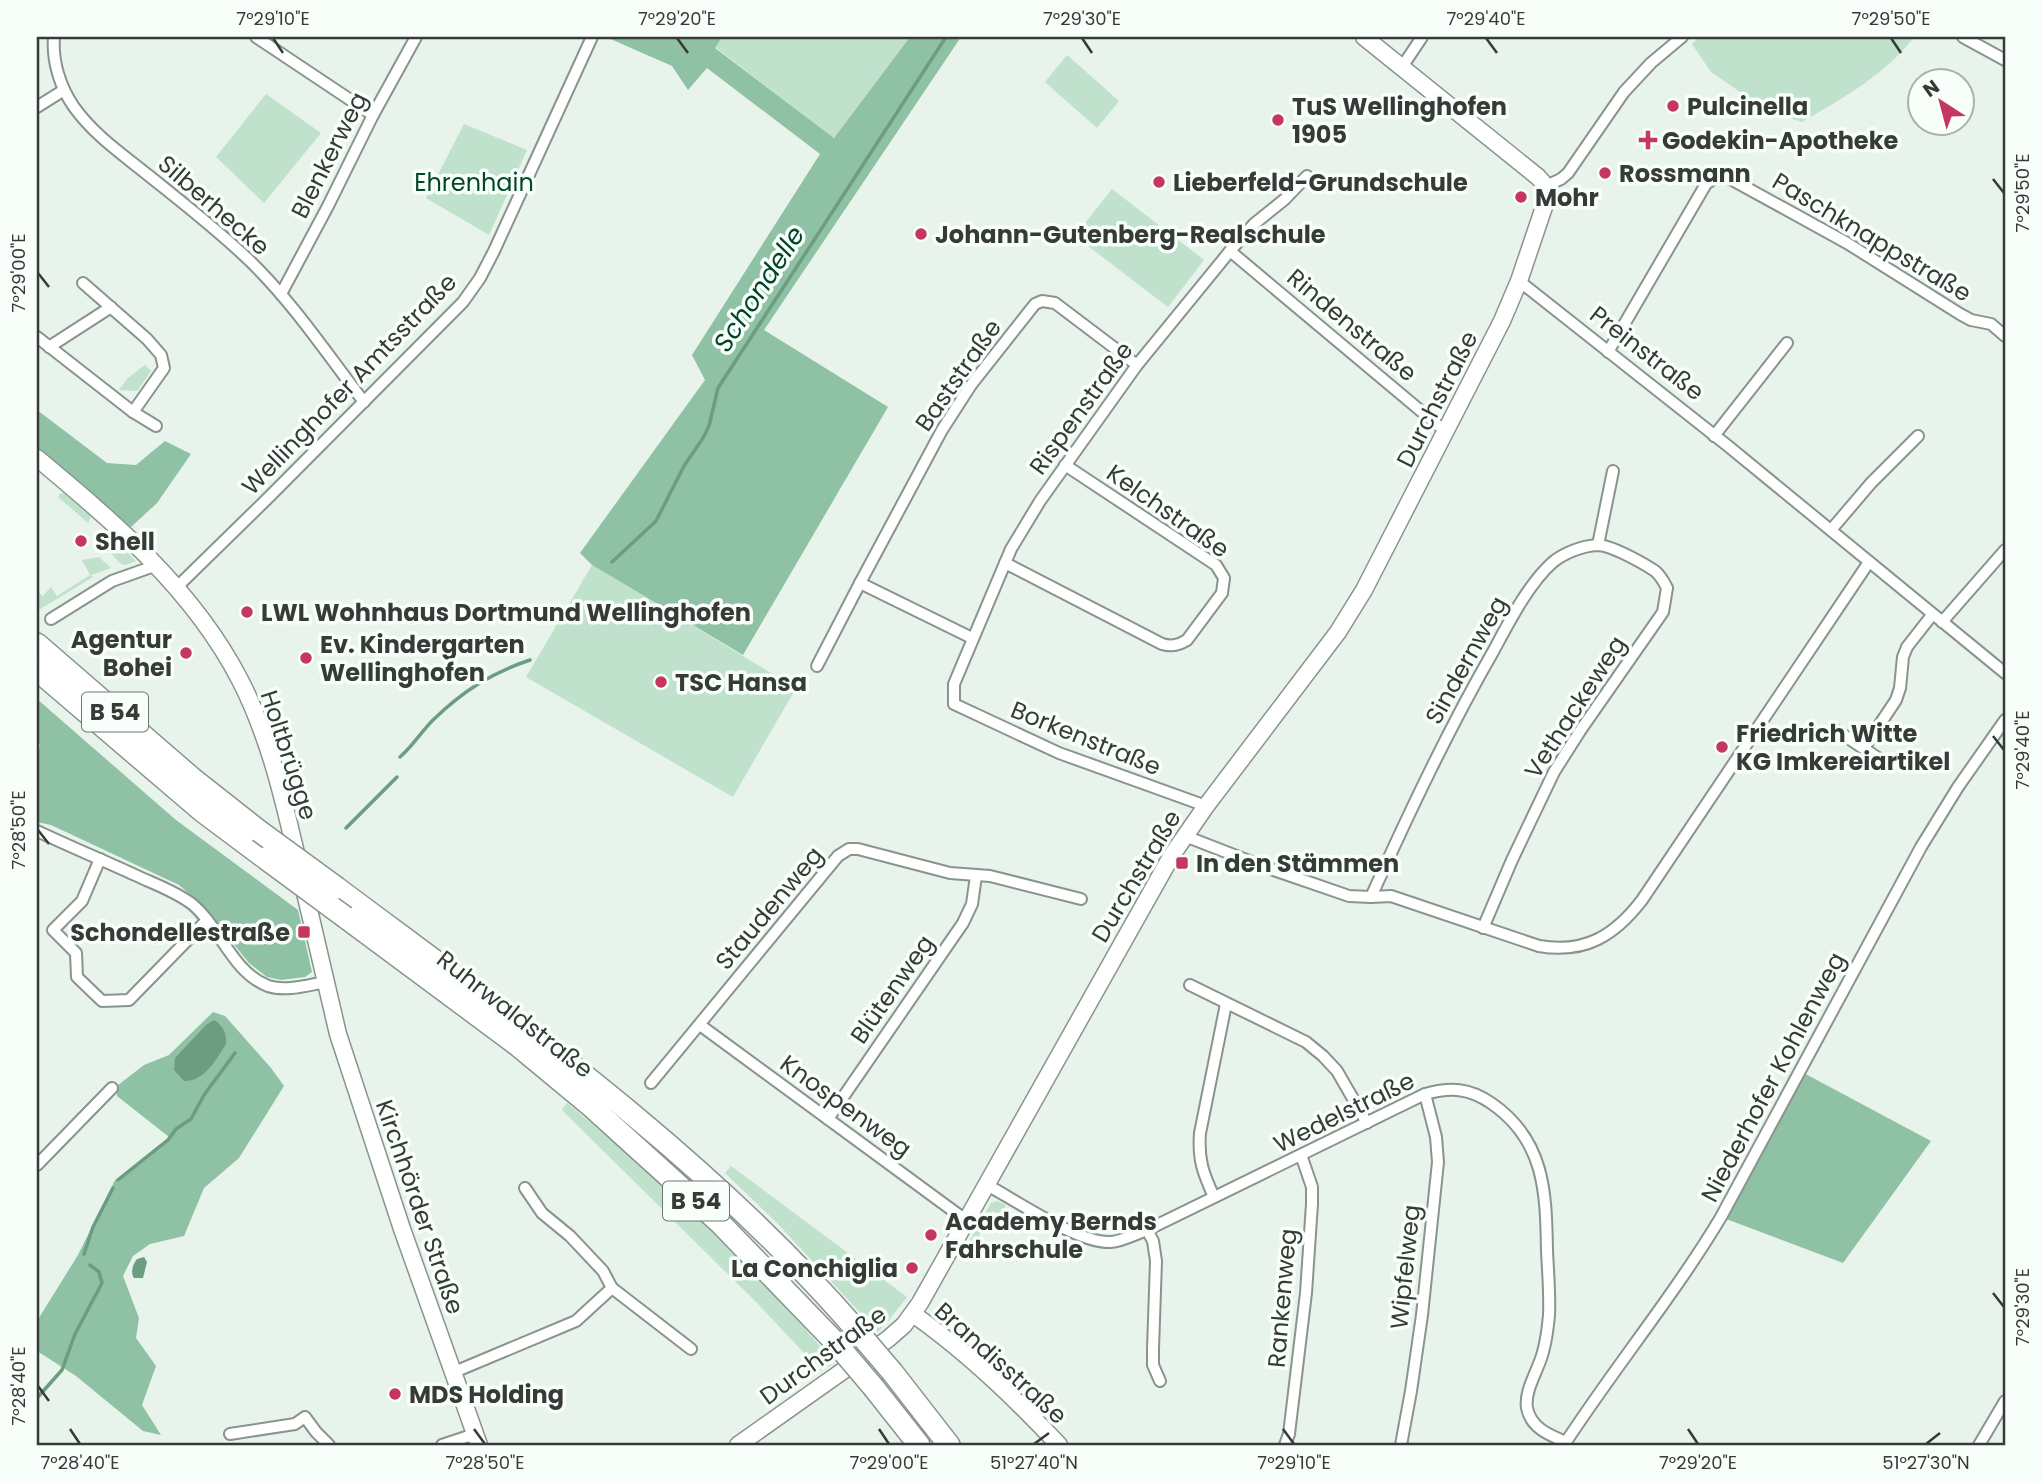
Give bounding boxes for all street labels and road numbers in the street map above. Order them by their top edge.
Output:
street label: Blenkerweg [283,86,375,224]
street label: Silberhecke [151,147,277,263]
street label: Paschknappstraße [1766,164,1978,310]
street label: Rindenstraße [1280,261,1424,389]
street label: Wellinghofer Amtsstraße [234,266,464,502]
street label: Preinstraße [1583,298,1711,408]
street label: Baststraße [907,312,1009,438]
street label: Durchstraße [1389,325,1485,473]
street label: Rispenstraße [1021,335,1141,481]
street label: Kelchstraße [1100,457,1236,565]
street label: Sindernweg [1417,590,1515,730]
street label: Vethackeweg [1516,629,1634,785]
street label: Holtbrügge [253,686,325,824]
road number: B 54 [82,692,148,732]
street label: Borkenstraße [1006,693,1166,783]
street label: Durchstraße [1084,804,1188,948]
street label: Staudenweg [708,839,830,977]
street label: Blütenweg [842,928,942,1050]
street label: Ruhrwaldstraße [430,943,600,1085]
street label: Niederhofer Kohlenweg [1693,946,1853,1208]
street label: Knospenweg [774,1047,918,1165]
street label: Wedelstraße [1268,1064,1420,1160]
street label: Kirchhörder Straße [368,1095,472,1319]
road number: B 54 [663,1182,729,1220]
street label: Wipfelweg [1382,1203,1428,1331]
street label: Rankenweg [1259,1227,1305,1369]
street label: Brandisstraße [928,1295,1074,1431]
street label: Durchstraße [753,1298,893,1412]

